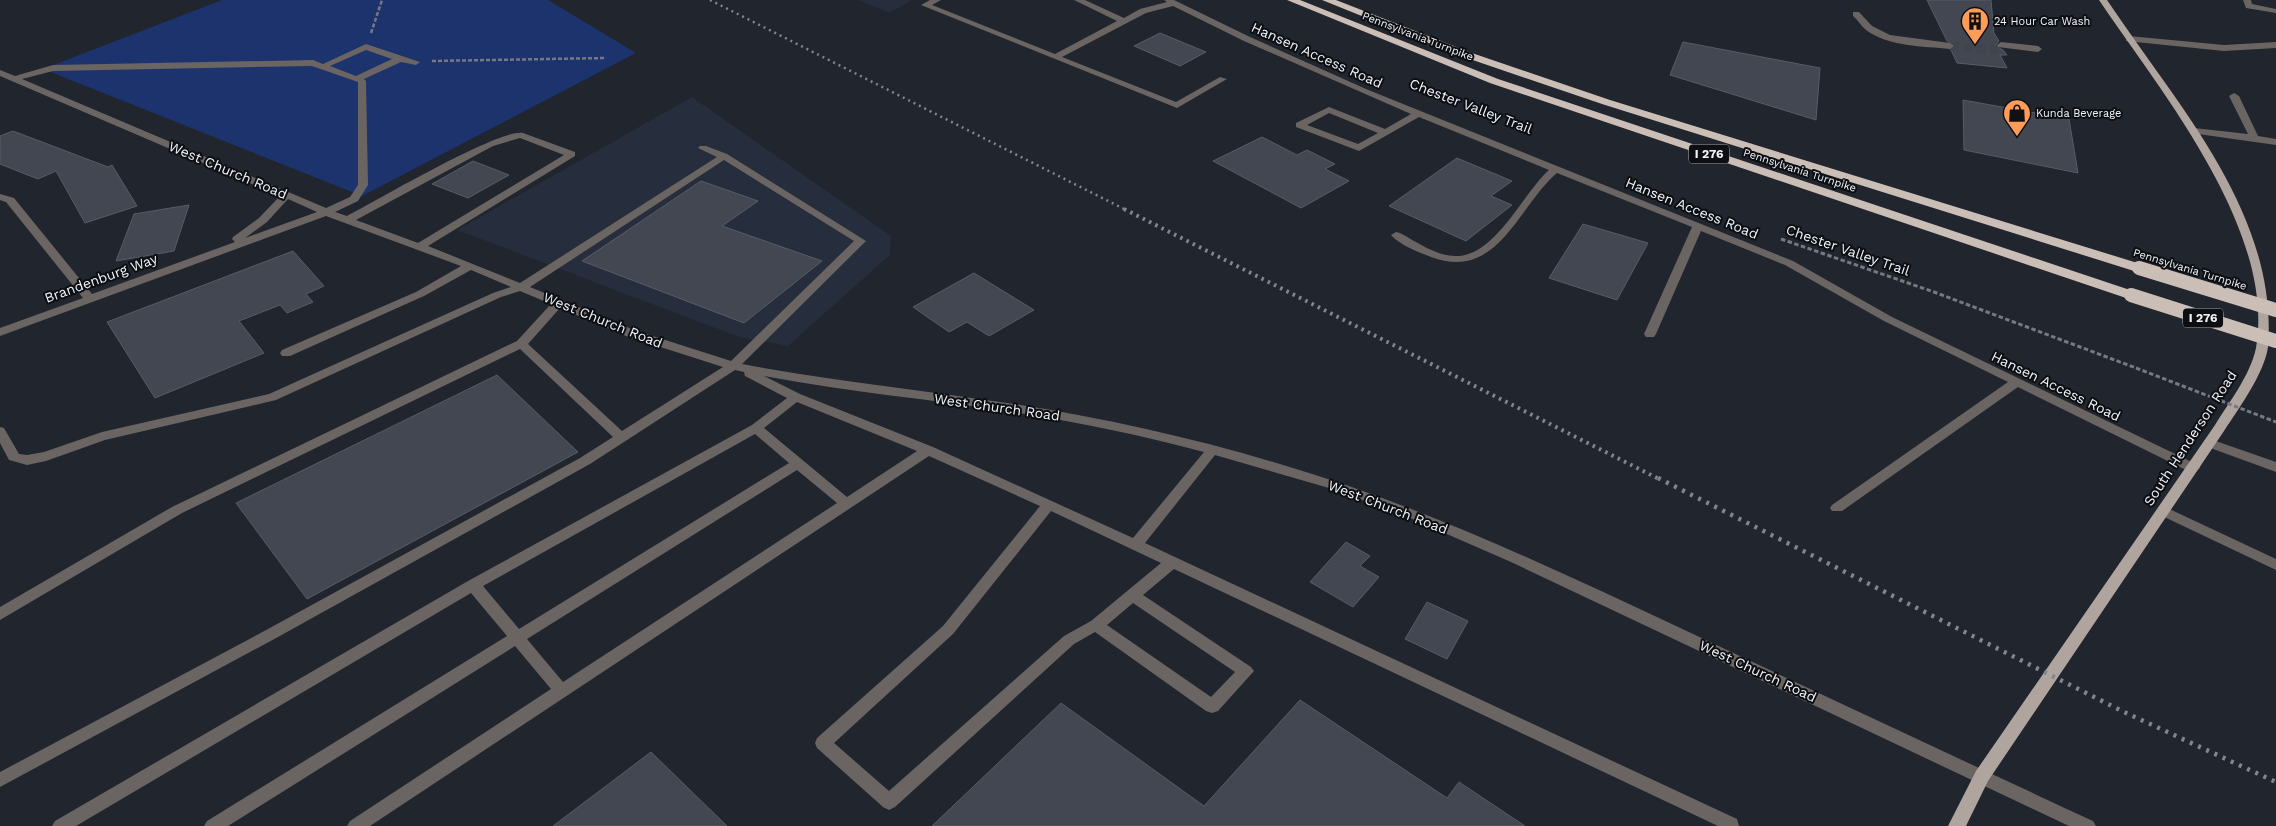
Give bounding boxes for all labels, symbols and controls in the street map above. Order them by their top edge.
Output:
building icon: 24 Hour Car Wash [1960,6,1990,45]
street label: Pennsylvania Turnpike [1360,9,1475,64]
place label: 24 Hour Car Wash [1994,15,2090,28]
street label: Hansen Access Road [1249,19,1385,91]
street label: Chester Valley Trail [1407,75,1535,137]
shop icon: Kunda Beverage [2002,98,2032,137]
place label: Kunda Beverage [2036,107,2121,120]
street label: West Church Road [166,138,290,202]
road number: I 276 [1689,144,1729,164]
street label: Pennsylvania Turnpike [1742,146,1858,195]
street label: Hansen Access Road [1623,174,1761,242]
street label: Chester Valley Trail [1784,221,1913,279]
street label: Pennsylvania Turnpike [2132,246,2248,293]
street label: Brandenburg Way [42,250,160,306]
street label: West Church Road [541,289,665,351]
road number: I 276 [2183,308,2223,328]
street label: Hansen Access Road [1989,348,2123,424]
street label: South Henderson Road [2140,367,2240,509]
street label: West Church Road [933,390,1061,424]
street label: West Church Road [1326,477,1450,537]
street label: West Church Road [1697,637,1819,705]

